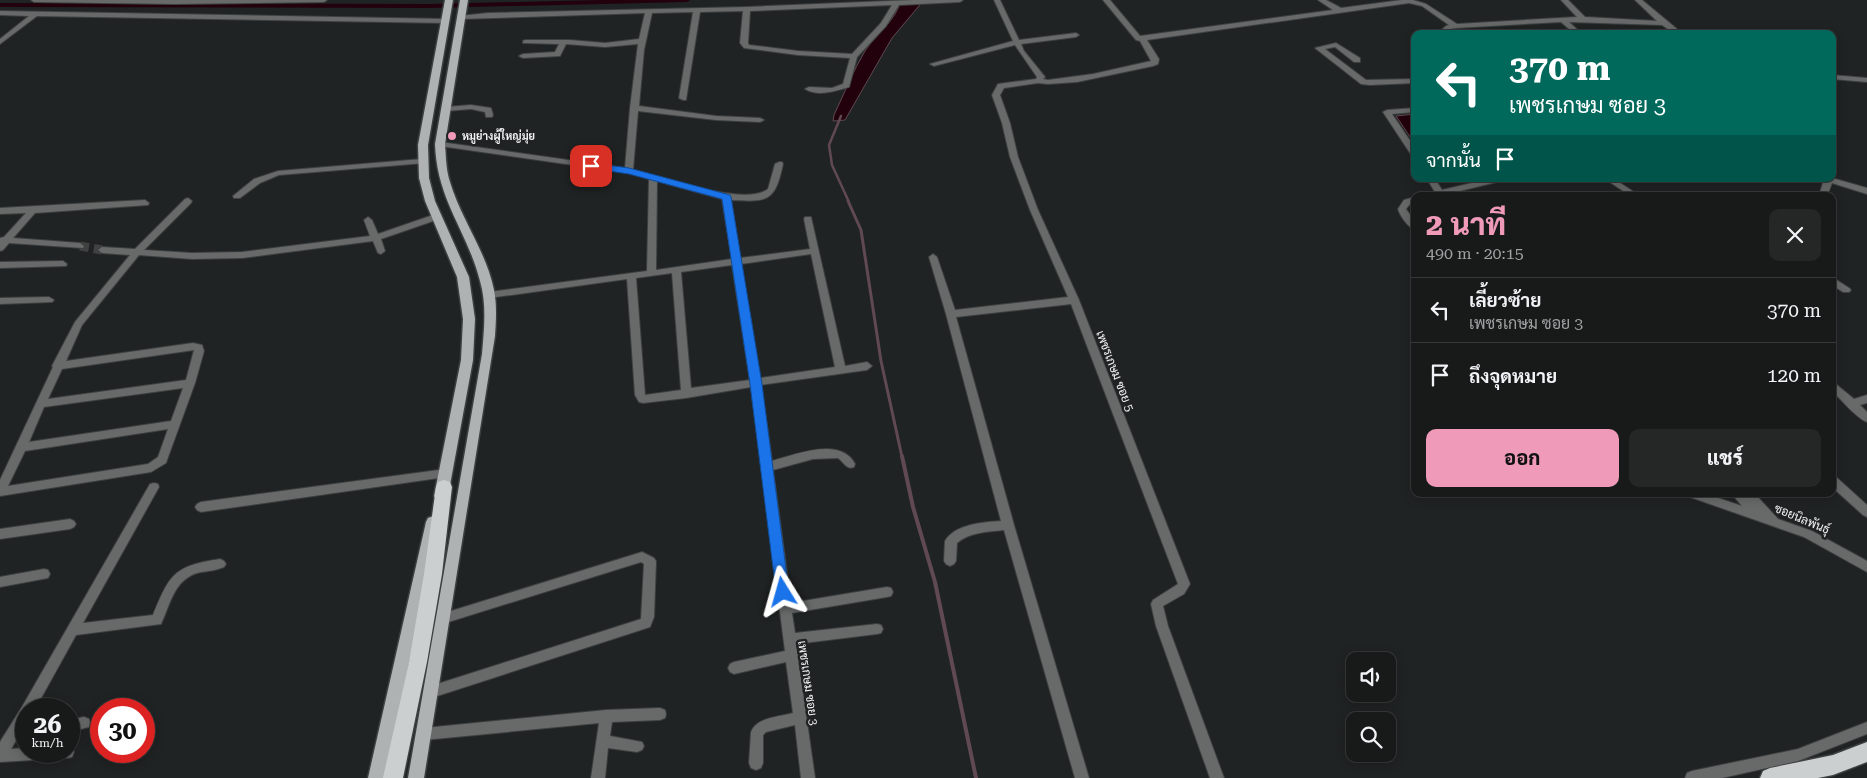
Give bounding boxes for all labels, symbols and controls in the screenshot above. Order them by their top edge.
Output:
text: 370 m [1509,48,1610,89]
icon: left [1426,50,1491,115]
text: เพชรเกษม ซอย 3 [1509,93,1666,118]
place label: หมูย่างผู้ใหญ่มุ่ย [462,128,535,144]
marker: หมูย่างผู้ใหญ่มุ่ย [446,130,458,142]
pin [570,145,612,187]
icon: arrive [1491,145,1519,173]
text: จากนั้น [1426,149,1481,172]
icon: arrive [577,152,605,180]
text: 2 นาที [1426,207,1506,242]
button: close [1769,209,1821,261]
text: 490 m · 20:15 [1426,244,1524,263]
text: เลี้ยวซ้าย [1469,289,1541,312]
icon: left [1426,296,1454,324]
text: 370 m [1767,299,1821,322]
text: เพชรเกษม ซอย 3 [1469,314,1583,333]
street label: เพชรเกษม ซอย 5 [1093,329,1137,414]
icon: arrive [1426,361,1454,389]
text: 120 m [1767,364,1821,387]
text: ถึงจุดหมาย [1469,365,1557,388]
button: ออก [1426,429,1619,487]
button: แชร์ [1629,429,1821,487]
street label: ซอยนิลพันธุ์ [1771,500,1833,539]
position arrow [756,565,808,617]
street label: เพชรเกษม ซอย 3 [795,640,821,727]
map controls [1346,652,1396,762]
button: sound [1346,652,1396,702]
speed limit sign: 30 [90,698,155,763]
text: 26 [33,710,62,739]
button: search [1346,712,1396,762]
text: km/h [31,736,64,750]

